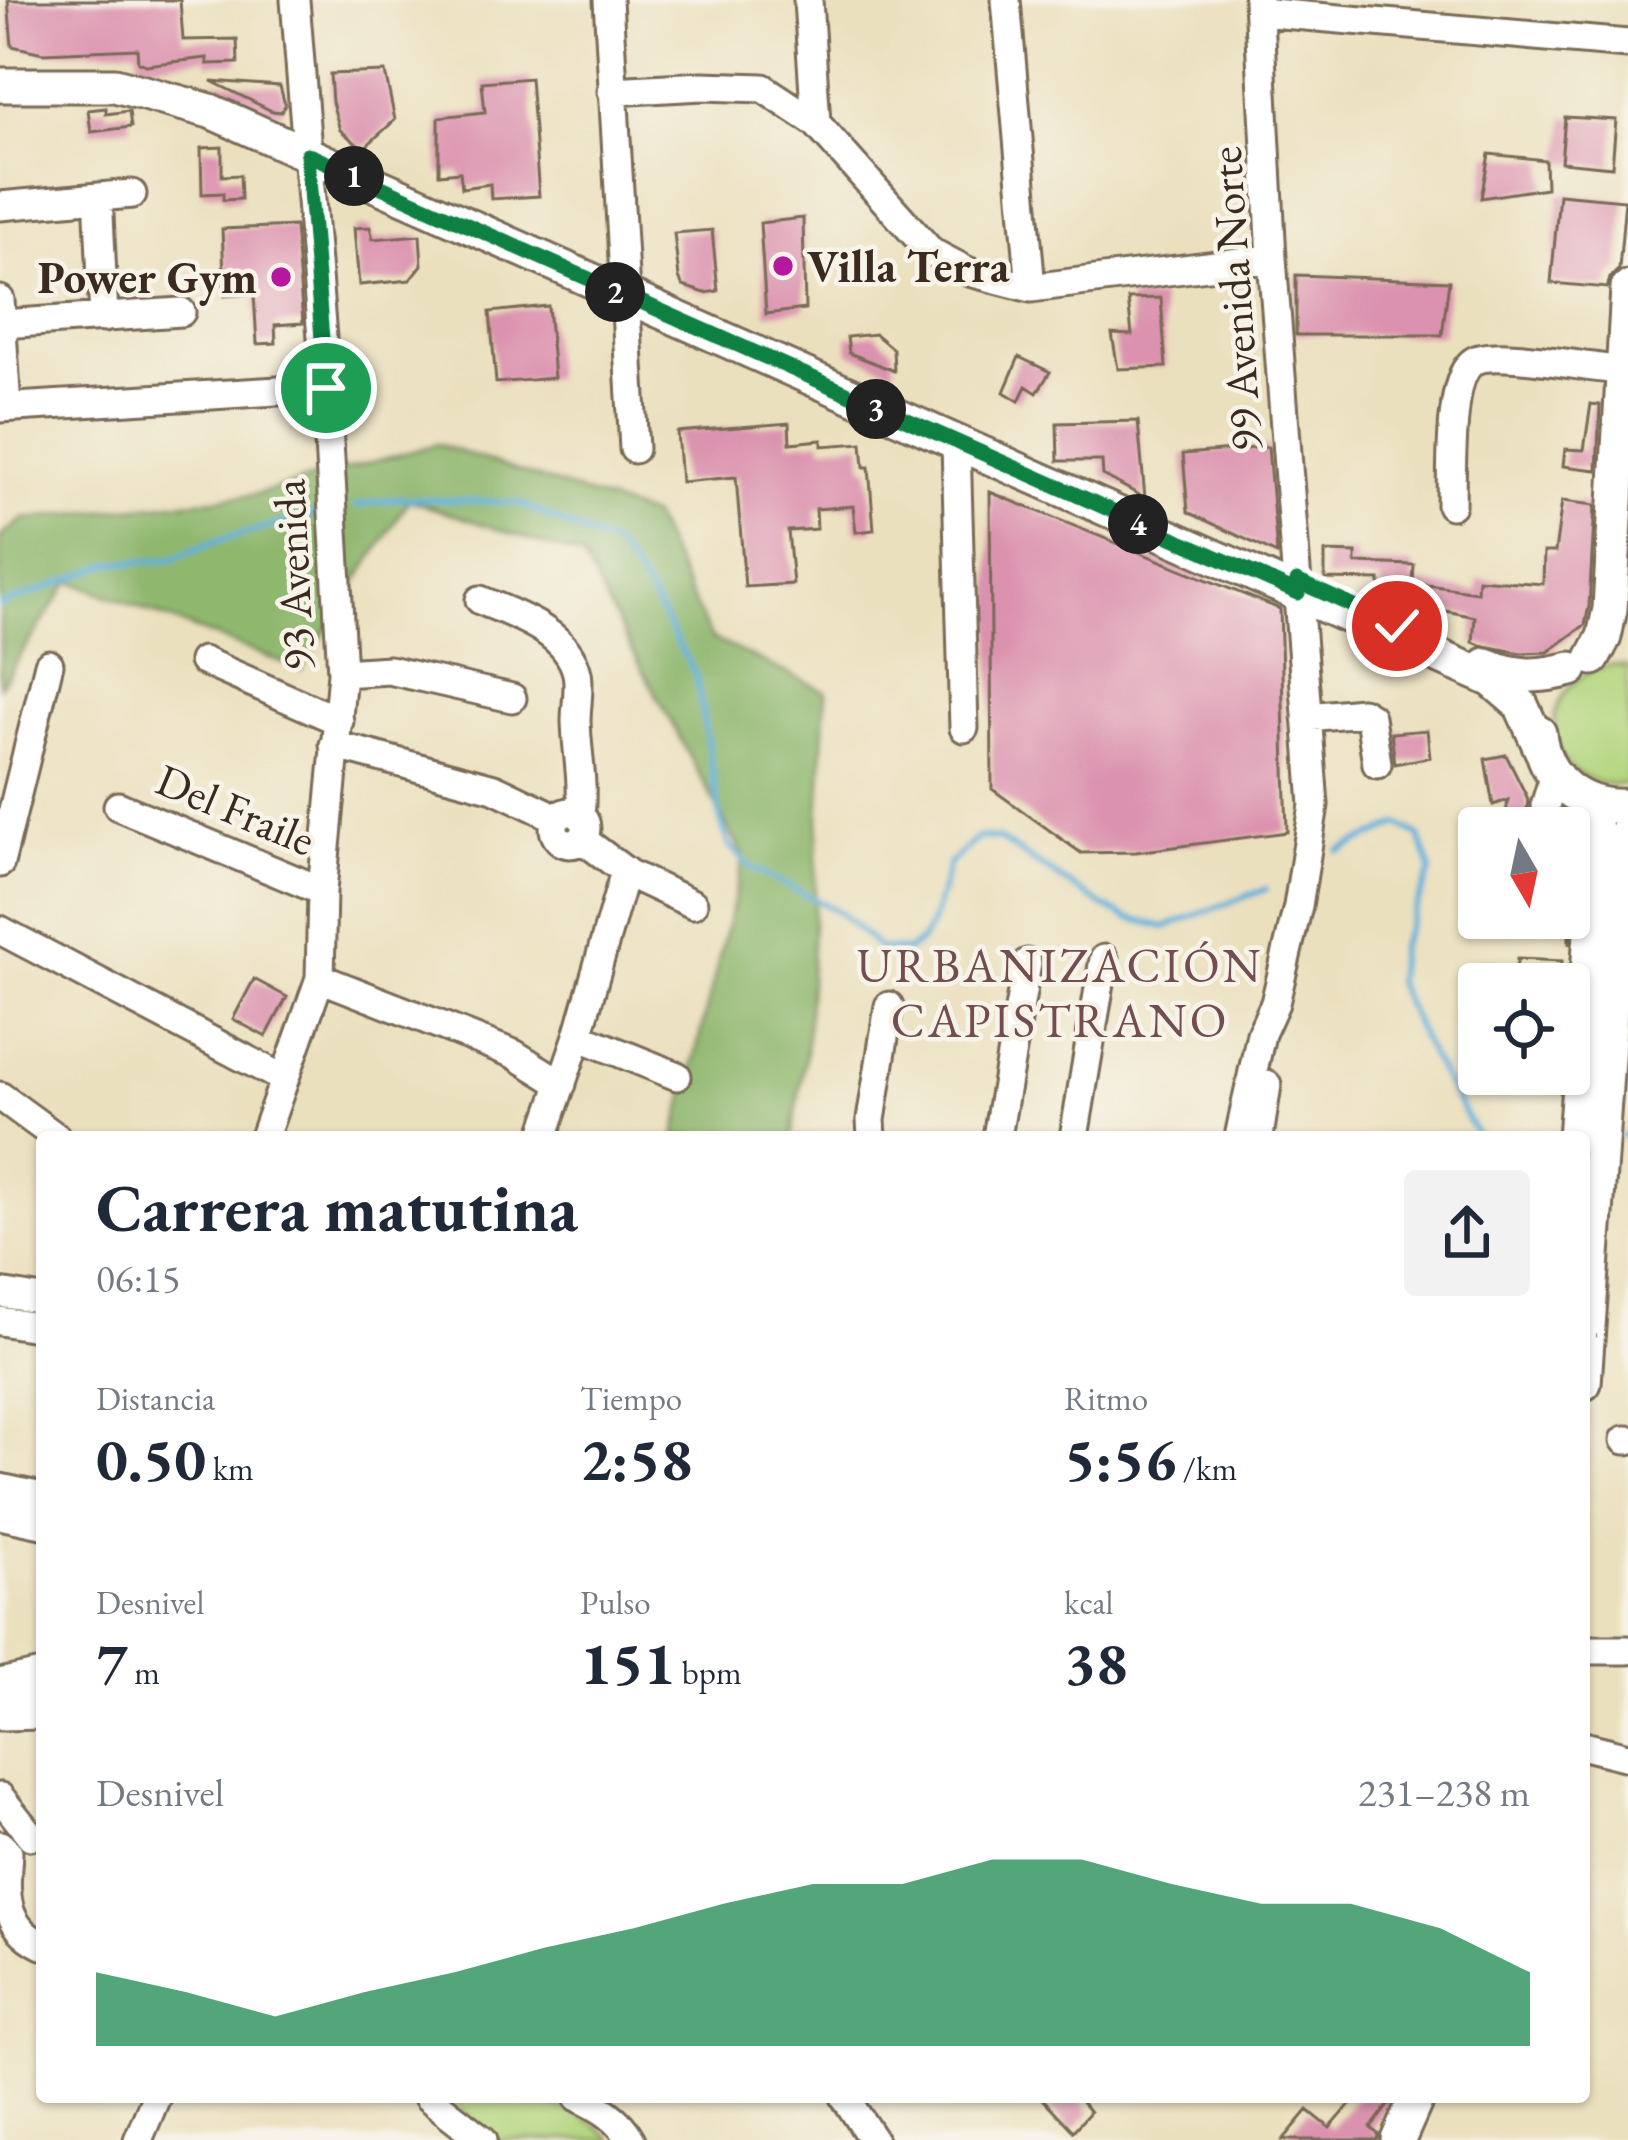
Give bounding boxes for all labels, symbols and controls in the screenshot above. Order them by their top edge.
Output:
street label: 99 Avenida Norte [1195,145,1275,453]
pin: 1 [324,146,384,206]
text: 1 [345,154,363,197]
place label: Villa Terra [807,237,1010,295]
place label: Power Gym [38,248,257,306]
marker: Villa Terra [770,253,796,279]
pin: 2 [585,262,645,322]
marker: Power Gym [268,264,294,290]
text: 2 [606,270,624,313]
pin [275,337,377,439]
icon: arrive [293,355,359,421]
pin: 3 [846,379,906,439]
text: 3 [867,387,885,430]
street label: 93 Avenida [259,478,327,672]
pin: 4 [1108,494,1168,554]
text: 4 [1129,502,1147,545]
pin [1346,575,1448,677]
icon: check [1364,593,1430,659]
street label: Del Fraile [148,750,324,868]
north arrow [1458,807,1590,939]
map controls [1458,807,1590,1095]
district label: URBANIZACIÓN CAPISTRANO [856,934,1264,1051]
button: locate [1458,963,1590,1095]
text: Carrera matutina [96,1165,578,1251]
button: share [1404,1170,1530,1296]
text: 06:15 [96,1253,181,1304]
text: Distancia [96,1377,215,1420]
text: Tiempo [580,1377,682,1420]
text: Ritmo [1064,1377,1148,1420]
text: 0.50 [96,1420,206,1498]
text: 2:58 [580,1420,692,1498]
text: 5:56 [1064,1420,1176,1498]
text: km [206,1447,254,1490]
text: /km [1176,1447,1237,1490]
text: Desnivel [96,1581,204,1624]
text: Pulso [580,1581,651,1624]
text: kcal [1064,1581,1114,1624]
text: 7 [96,1624,128,1702]
text: 151 [580,1624,675,1702]
text: 38 [1064,1624,1127,1702]
text: m [128,1651,160,1694]
text: bpm [675,1651,742,1694]
text: Desnivel [96,1767,224,1818]
text: 231–238 m [1358,1767,1530,1818]

